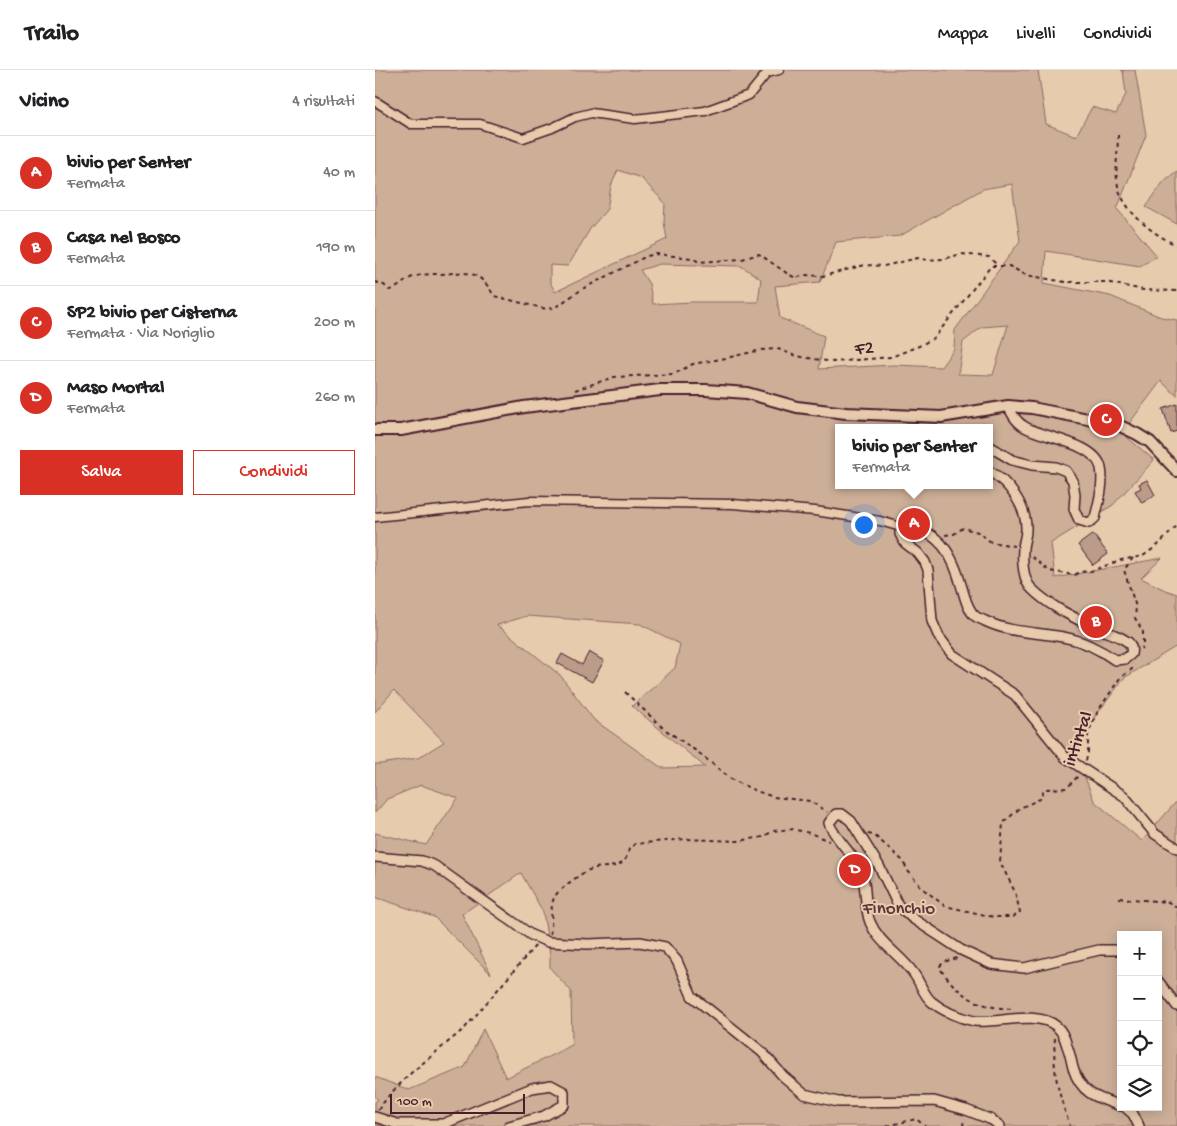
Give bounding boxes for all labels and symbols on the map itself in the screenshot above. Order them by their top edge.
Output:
street label: F2 [853,337,875,362]
pin: C [1090,401,1122,439]
pin: A [898,505,930,543]
your location [851,512,877,538]
pin: B [1080,603,1112,641]
street label: intintal [1059,709,1099,770]
pin: D [839,851,871,889]
park label: Finonchio [862,898,935,921]
scale bar [390,1091,525,1114]

